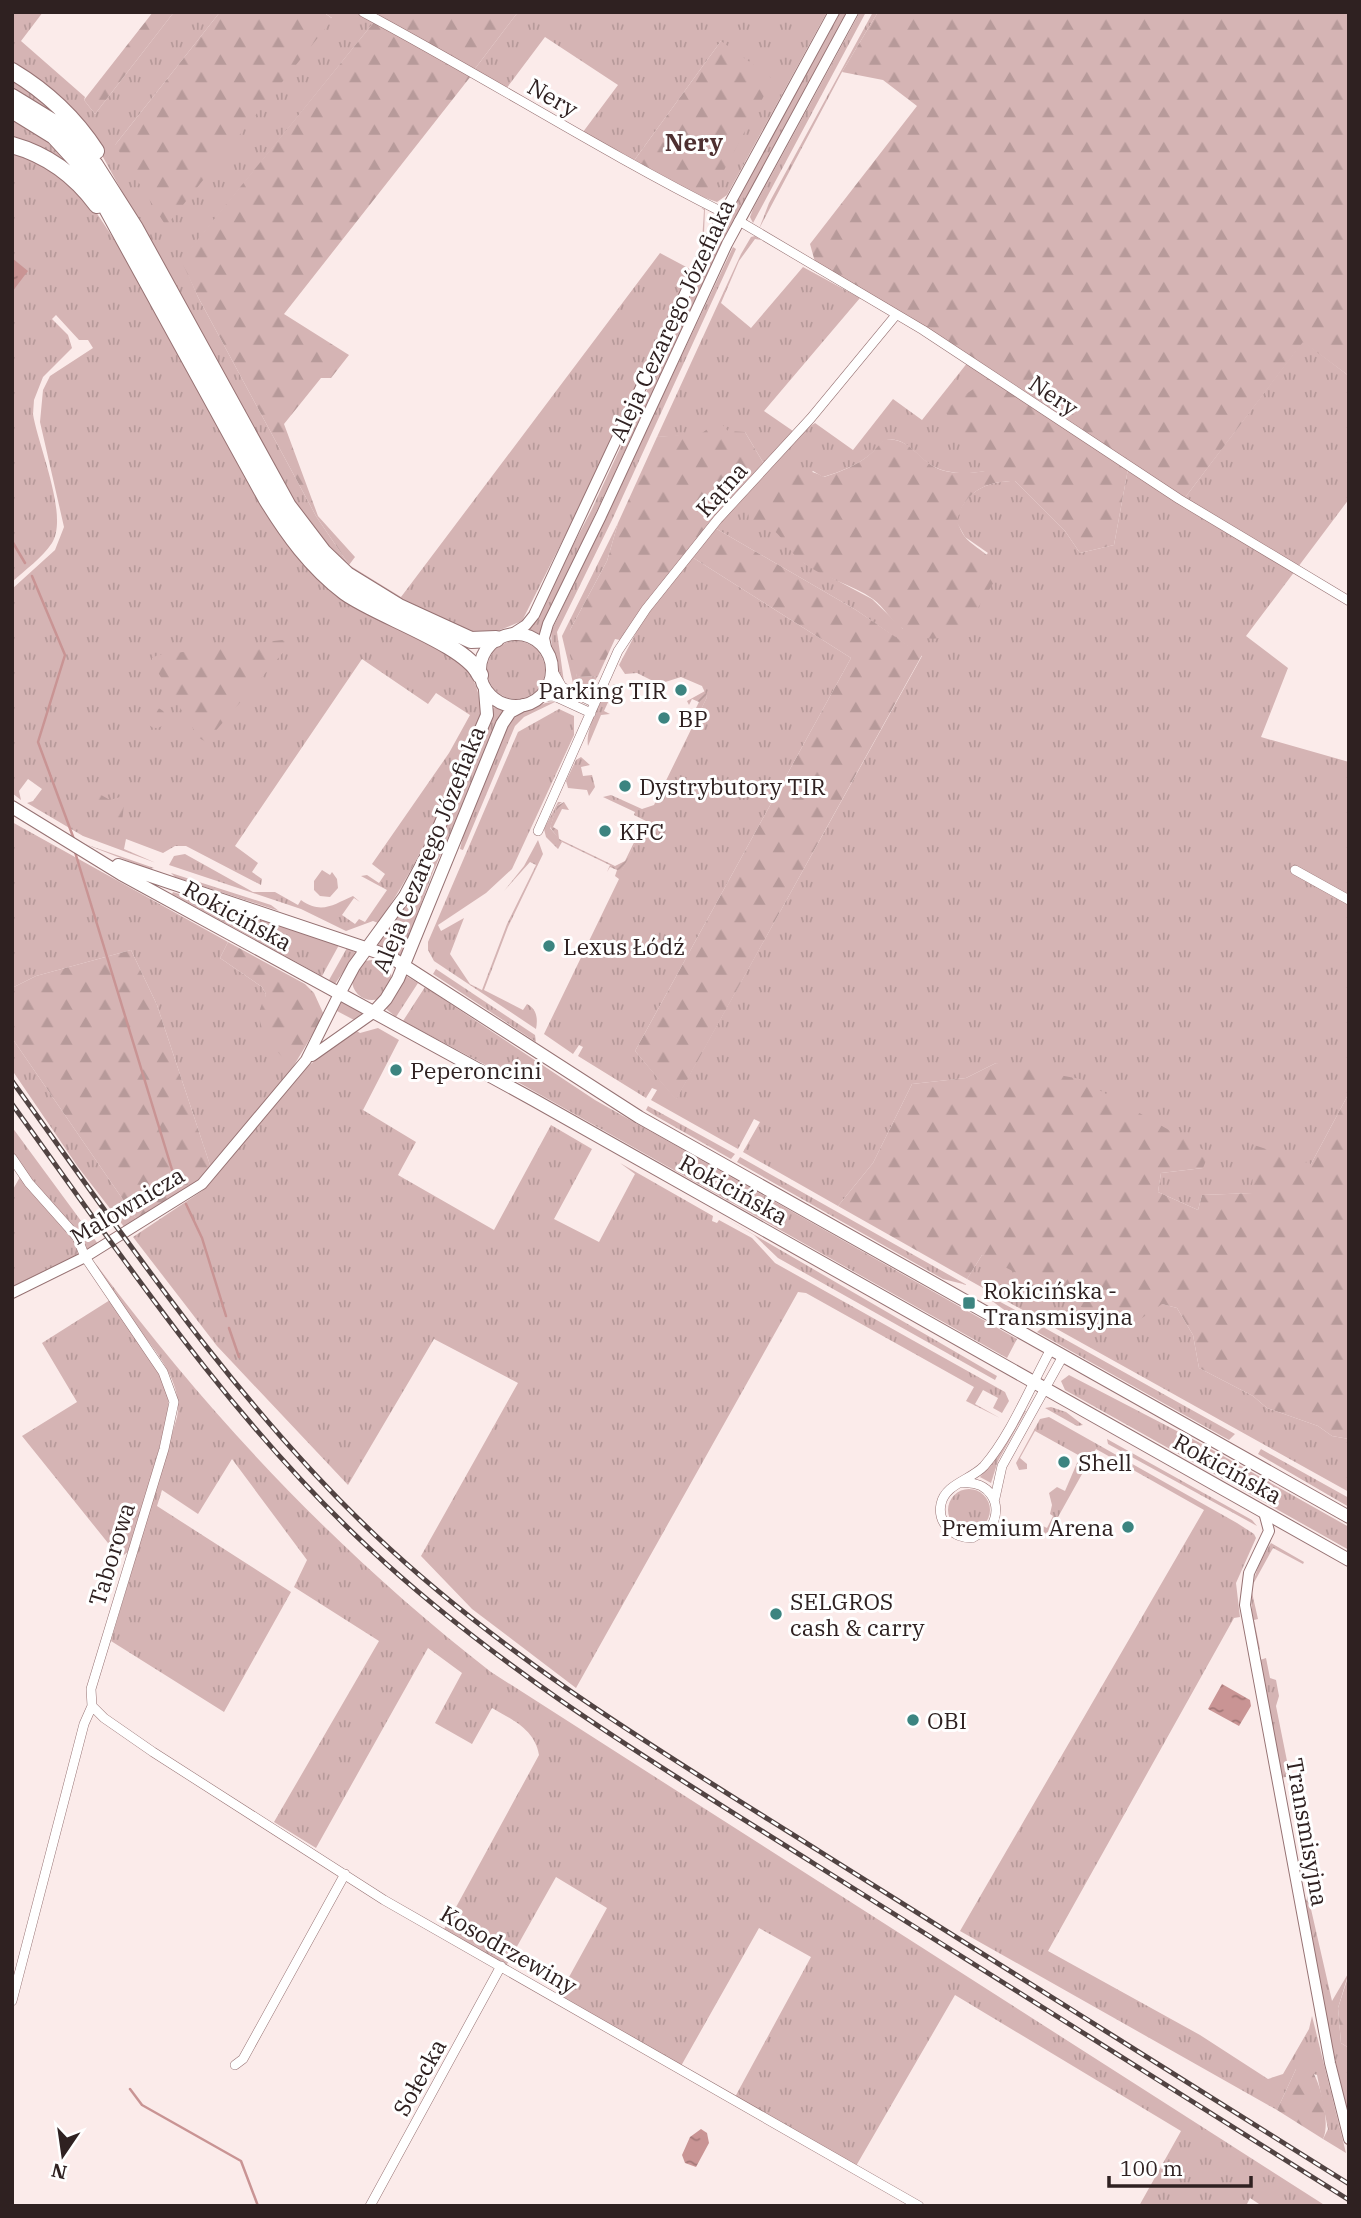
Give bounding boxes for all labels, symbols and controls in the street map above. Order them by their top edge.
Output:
street label: Nery [522,71,584,124]
district label: Nery [665,126,724,158]
street label: Aleja Cezarego Józefiaka [602,194,740,446]
street label: Nery [1024,368,1085,423]
street label: Kątna [689,455,753,523]
place label: Parking TIR [539,675,668,705]
marker: Parking TIR [673,682,689,698]
place label: BP [678,703,708,733]
marker: BP [656,710,672,726]
street label: Aleja Cezarego Józefiaka [365,721,491,977]
place label: Dystrybutory TIR [639,771,826,801]
marker: Dystrybutory TIR [617,778,633,794]
place label: KFC [619,816,664,846]
marker: KFC [597,823,613,839]
street label: Rokicińska [178,873,298,957]
place label: Lexus Łódź [563,931,685,961]
marker: Lexus Łódź [541,938,557,954]
place label: Peperoncini [410,1055,542,1085]
marker: Peperoncini [388,1062,404,1078]
street label: Rokicińska [674,1147,794,1231]
street label: Malownicza [64,1159,190,1251]
place label: Rokicińska - Transmisyjna [983,1275,1133,1331]
marker: Rokicińska - Transmisyjna [961,1295,977,1311]
street label: Rokicińska [1168,1426,1288,1510]
place label: Shell [1078,1447,1132,1477]
marker: Shell [1056,1454,1072,1470]
street label: Taborowa [81,1499,141,1609]
place label: Premium Arena [941,1512,1114,1542]
marker: Premium Arena [1120,1519,1136,1535]
place label: SELGROS cash & carry [790,1586,925,1642]
marker: SELGROS cash & carry [768,1606,784,1622]
place label: OBI [927,1705,967,1735]
marker: OBI [905,1712,921,1728]
street label: Transmisyjna [1280,1755,1336,1909]
street label: Kosodrzewiny [435,1898,583,2001]
street label: Sołecka [386,2033,452,2121]
north arrow [28,2120,98,2190]
scale bar [1109,2144,1251,2188]
text: 100 m [1120,2154,1183,2182]
text: N [49,2158,69,2185]

